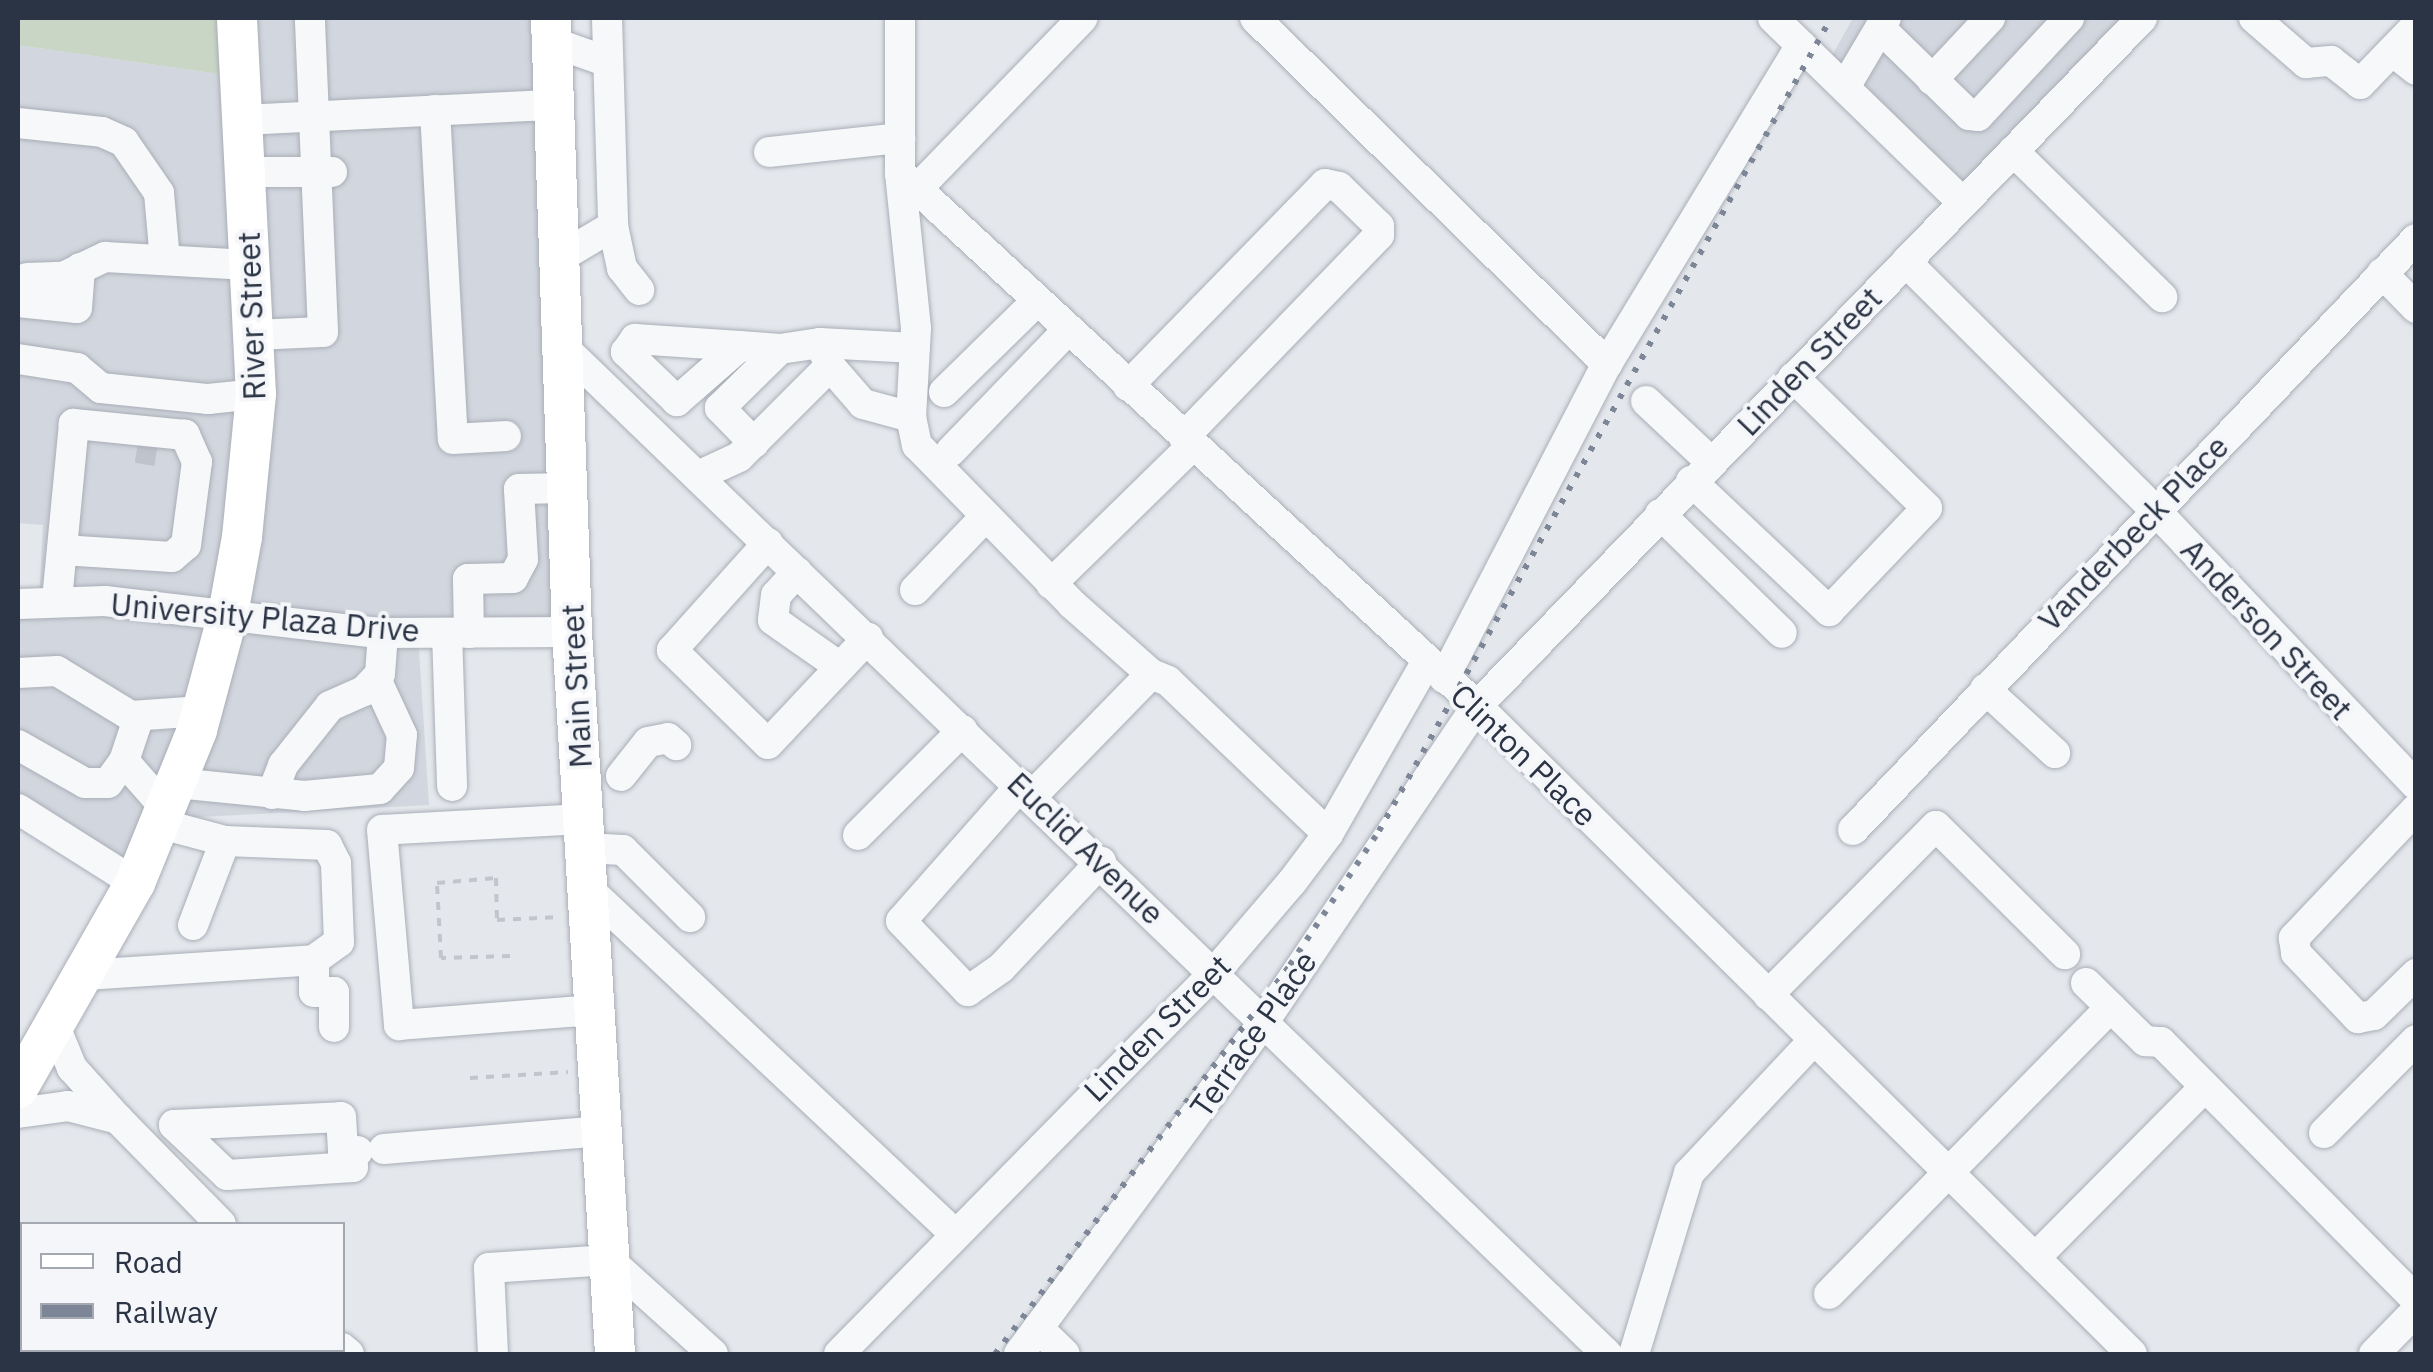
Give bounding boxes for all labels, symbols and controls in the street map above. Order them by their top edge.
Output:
street label: River Street [229,231,273,401]
street label: Linden Street [1729,279,1889,443]
street label: Vanderbeck Place [2030,427,2236,639]
street label: Anderson Street [2173,530,2361,728]
street label: University Plaza Drive [109,584,421,650]
street label: Main Street [553,603,599,769]
street label: Clinton Place [1443,676,1605,834]
street label: Euclid Avenue [1000,764,1172,932]
street label: Terrace Place [1182,944,1324,1124]
street label: Linden Street [1076,947,1238,1109]
legend [20,1222,345,1352]
text: Road [114,1242,183,1281]
text: Railway [114,1292,218,1331]

